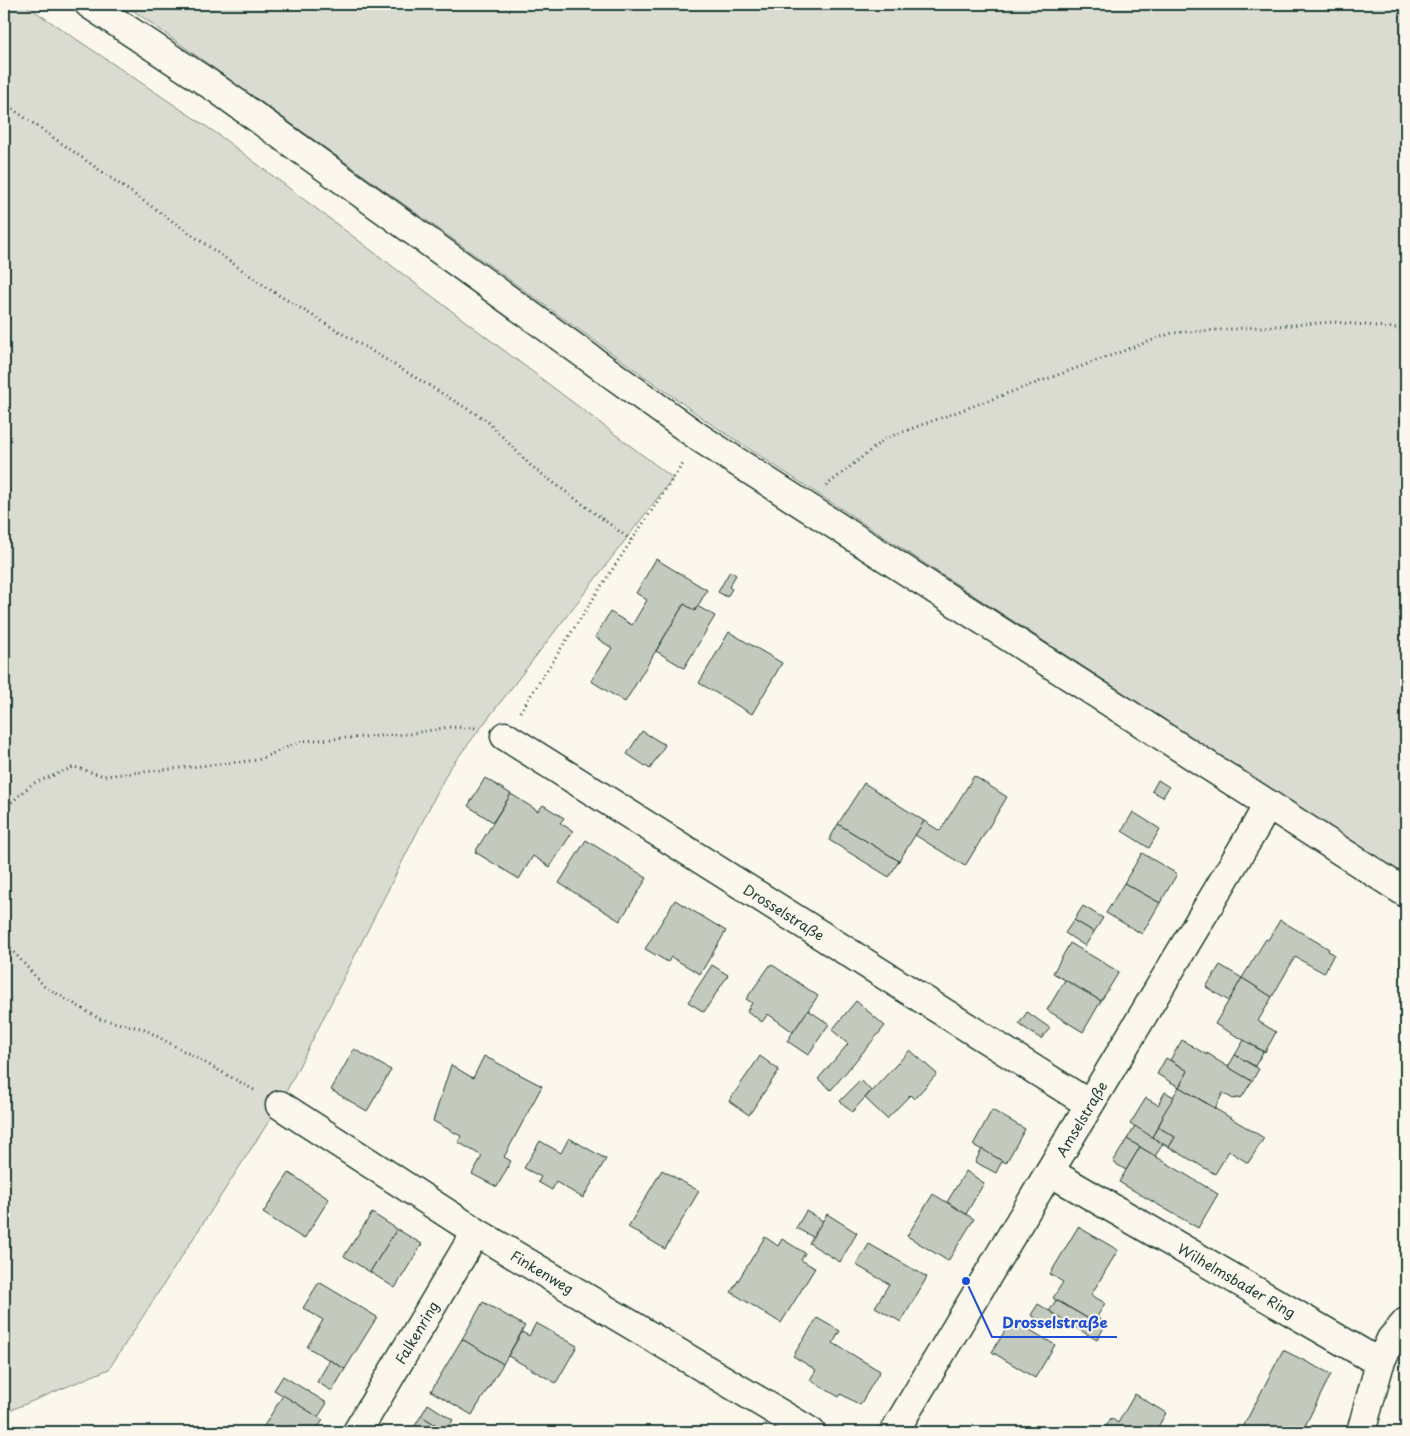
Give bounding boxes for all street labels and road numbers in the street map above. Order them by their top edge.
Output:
street label: Drosselstraße [740,879,829,945]
street label: Amselstraße [1050,1077,1112,1160]
street label: Wilhelmsbader Ring [1174,1238,1300,1323]
street label: Finkenweg [507,1245,578,1299]
street label: Falkenring [389,1297,443,1368]

